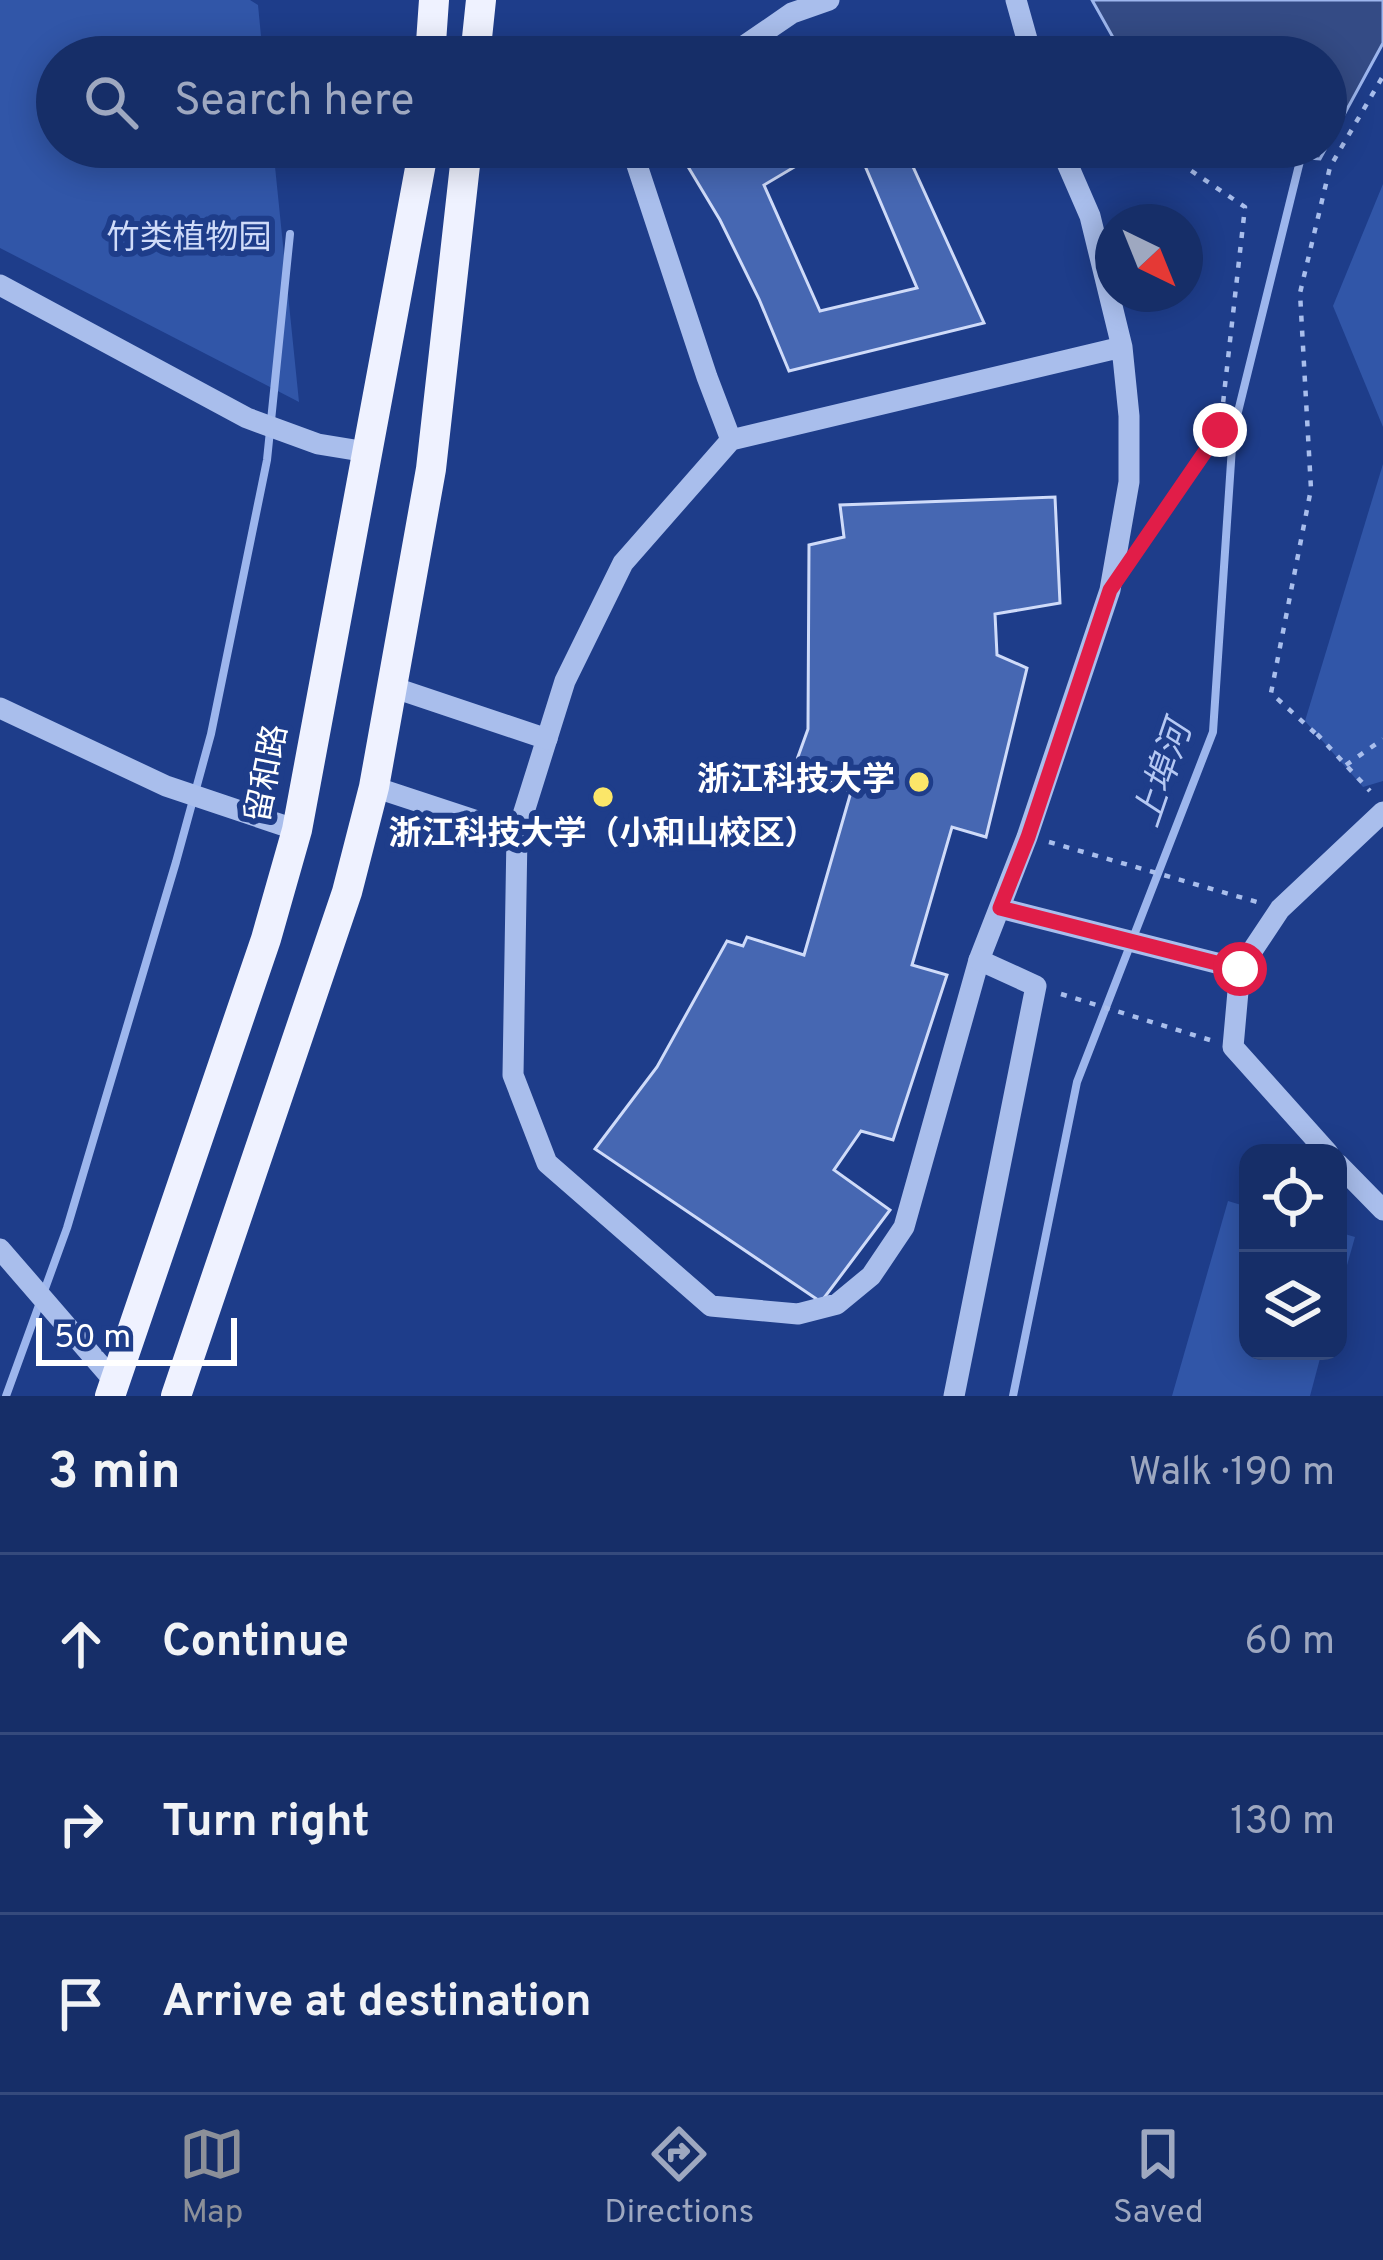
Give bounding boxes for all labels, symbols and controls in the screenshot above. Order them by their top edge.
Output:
search box [36,36,1347,168]
icon: search [78,69,144,135]
text: Search here [174,74,414,131]
north arrow [1095,204,1203,312]
park label: 竹类植物园 [107,219,272,261]
route end [1193,403,1247,457]
water label: 上埠河 [1126,711,1206,834]
street label: 留和路 [239,721,299,827]
place label: 浙江科技大学 [697,761,895,803]
marker: 浙江科技大学 [906,769,932,795]
marker: 浙江科技大学（小和山校区） [590,784,616,810]
place label: 浙江科技大学（小和山校区） [389,815,818,857]
route start [1213,942,1267,996]
map controls [1239,1144,1347,1360]
button: locate [1239,1144,1347,1252]
button: layers [1239,1252,1347,1360]
scale bar [36,1312,237,1365]
text: 50 m [54,1318,131,1360]
text: 3 min [48,1442,181,1507]
text: Walk · 190 m [1129,1450,1335,1499]
icon: ahead [48,1611,114,1677]
text: Continue [162,1615,349,1672]
text: 60 m [1244,1619,1335,1668]
icon: right [48,1791,114,1857]
text: Turn right [162,1795,370,1852]
text: 130 m [1230,1799,1335,1848]
icon: arrive [48,1971,114,2037]
text: Arrive at destination [162,1975,592,2032]
tab: Map [179,2121,245,2235]
tab: Directions [604,2121,754,2235]
tab: Saved [1113,2121,1204,2235]

